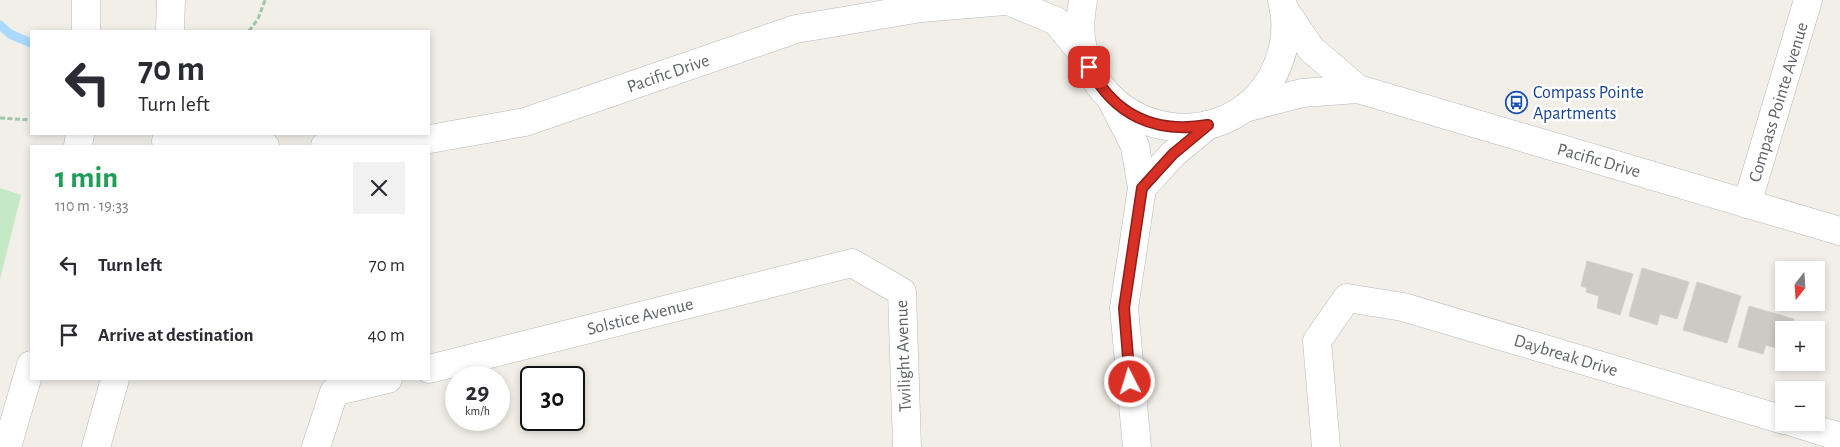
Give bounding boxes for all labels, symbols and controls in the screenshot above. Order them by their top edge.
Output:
street label: Compass Pointe Avenue [1746,20,1812,184]
pin [1068,46,1110,88]
icon: left [55,50,120,115]
street label: Pacific Drive [625,51,712,96]
text: 70 m [138,52,205,87]
icon: arrive [1075,53,1103,81]
place label: Compass Pointe Apartments [1533,84,1644,123]
bus stop icon: Compass Pointe Apartments [1505,90,1529,114]
text: Turn left [138,93,210,115]
street label: Pacific Drive [1555,140,1642,181]
button: close [353,162,405,214]
text: 1 min [55,163,118,193]
text: 110 m · 19:33 [55,198,129,214]
icon: left [55,251,83,279]
text: Turn left [98,256,162,275]
text: 70 m [369,256,405,275]
north arrow [1775,261,1825,311]
map controls [1775,261,1825,431]
street label: Solstice Avenue [585,295,695,339]
street label: Twilight Avenue [893,300,915,412]
icon: arrive [55,321,83,349]
button: + [1775,321,1825,371]
text: Arrive at destination [98,326,254,345]
text: 40 m [367,326,405,345]
street label: Daybreak Drive [1512,332,1620,380]
position arrow [1103,355,1155,407]
speed limit sign: 30 [520,366,585,431]
text: 29 [466,380,489,405]
button: − [1775,381,1825,431]
text: km/h [465,405,490,417]

